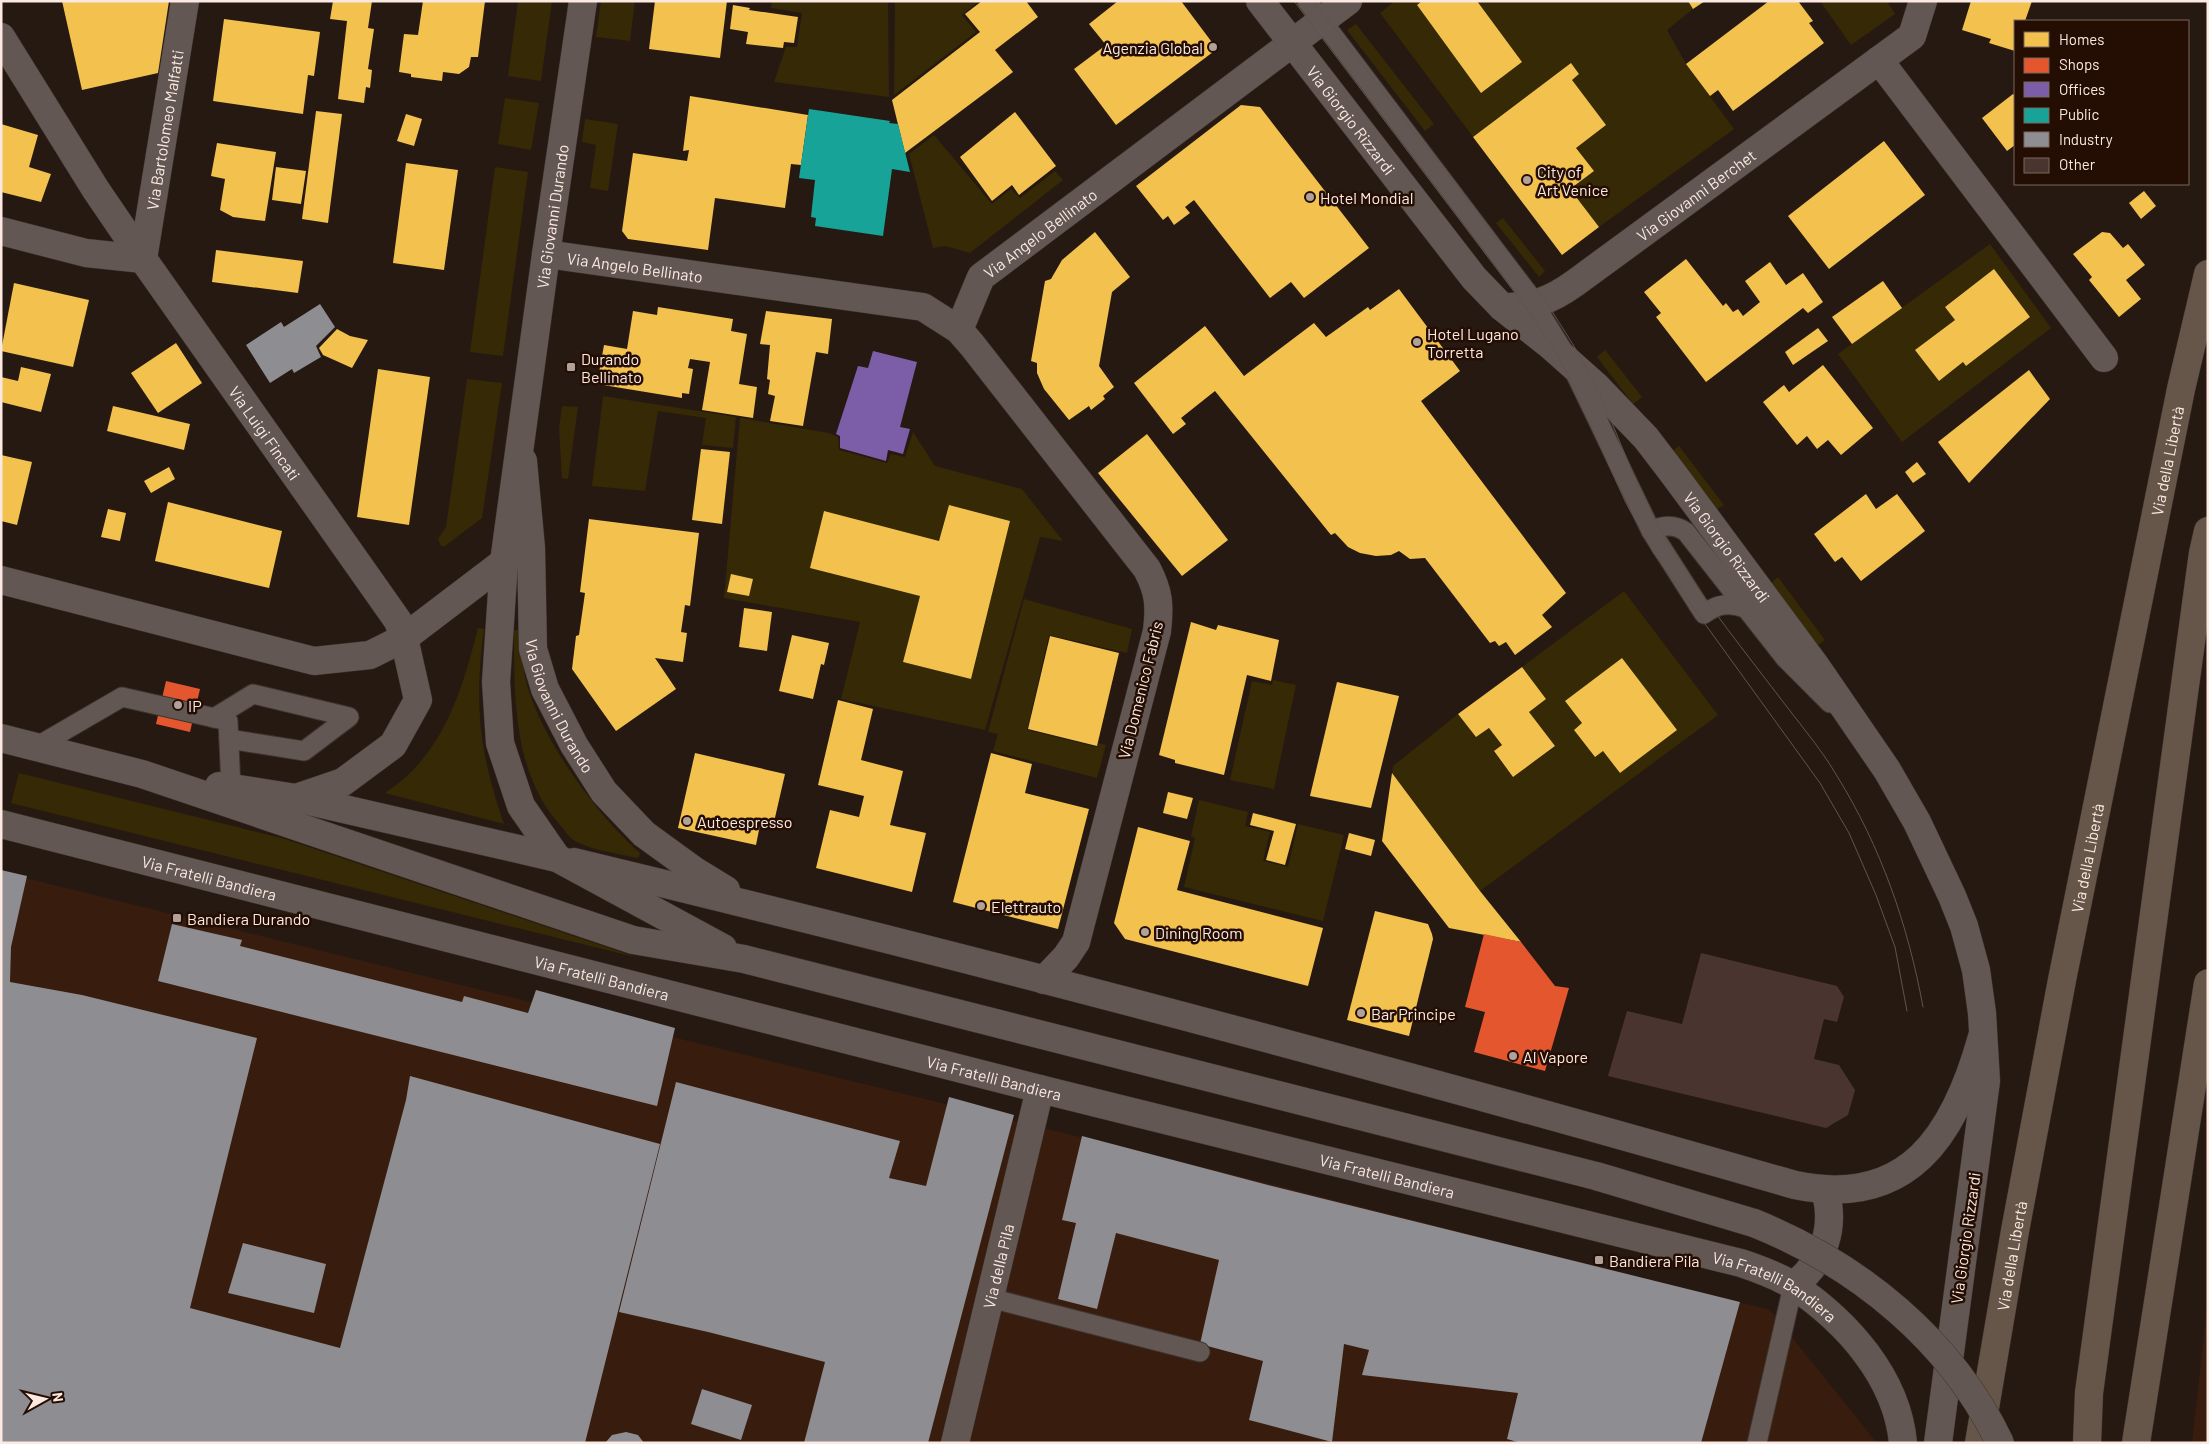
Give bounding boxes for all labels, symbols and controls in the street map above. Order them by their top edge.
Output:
legend [2014,20,2189,185]
text: Homes [2059,30,2104,48]
place label: Agenzia Global [1103,38,1203,57]
marker: Agenzia Global [1207,41,1219,53]
street label: Via Bartolomeo Malfatti [142,48,186,211]
text: Shops [2059,55,2099,73]
street label: Via Giorgio Rizzardi [1304,61,1400,178]
text: Offices [2059,80,2105,98]
text: Public [2059,105,2099,123]
text: Industry [2059,130,2113,148]
street label: Via Giovanni Durando [532,143,571,290]
street label: Via Giovanni Berchet [1632,145,1759,244]
text: Other [2059,155,2096,173]
place label: City of Art Venice [1537,162,1608,199]
marker: City of Art Venice [1521,174,1533,186]
street label: Via Angelo Bellinato [979,184,1100,282]
place label: Hotel Mondial [1320,188,1413,207]
marker: Hotel Mondial [1304,191,1316,203]
street label: Via Angelo Bellinato [566,248,704,285]
place label: Hotel Lugano Torretta [1427,324,1519,361]
marker: Hotel Lugano Torretta [1411,336,1423,348]
place label: Durando Bellinato [581,349,642,386]
marker: Durando Bellinato [565,361,577,373]
street label: Via Luigi Fincati [226,382,305,483]
street label: Via della Libertà [2146,404,2187,517]
street label: Via Giorgio Rizzardi [1680,488,1774,606]
street label: Via Domenico Fabris [1114,619,1166,761]
street label: Via Giovanni Durando [523,639,598,776]
place label: IP [188,696,202,715]
marker: IP [172,699,184,711]
street label: Via della Libertà [2066,801,2107,914]
place label: Autoespresso [697,812,793,831]
marker: Autoespresso [681,815,693,827]
street label: Via Fratelli Bandiera [140,851,279,903]
place label: Elettrauto [991,897,1061,916]
marker: Elettrauto [975,900,987,912]
place label: Bandiera Durando [187,909,310,928]
marker: Bandiera Durando [171,912,183,924]
place label: Dining Room [1155,923,1242,942]
marker: Dining Room [1139,926,1151,938]
street label: Via Fratelli Bandiera [532,951,671,1004]
place label: Bar Principe [1371,1004,1456,1023]
marker: Bar Principe [1355,1007,1367,1019]
place label: Al Vapore [1523,1047,1588,1066]
marker: Al Vapore [1507,1050,1519,1062]
street label: Via Fratelli Bandiera [925,1051,1064,1104]
street label: Via Fratelli Bandiera [1318,1149,1457,1201]
street label: Via Giorgio Rizzardi [1946,1171,1984,1305]
street label: Via della Libertà [1992,1199,2030,1312]
street label: Via della Pila [978,1222,1017,1310]
street label: Via Fratelli Bandiera [1711,1247,1841,1325]
place label: Bandiera Pila [1609,1251,1700,1270]
marker: Bandiera Pila [1593,1254,1605,1266]
north arrow [20,1374,70,1424]
text: N [49,1391,67,1403]

